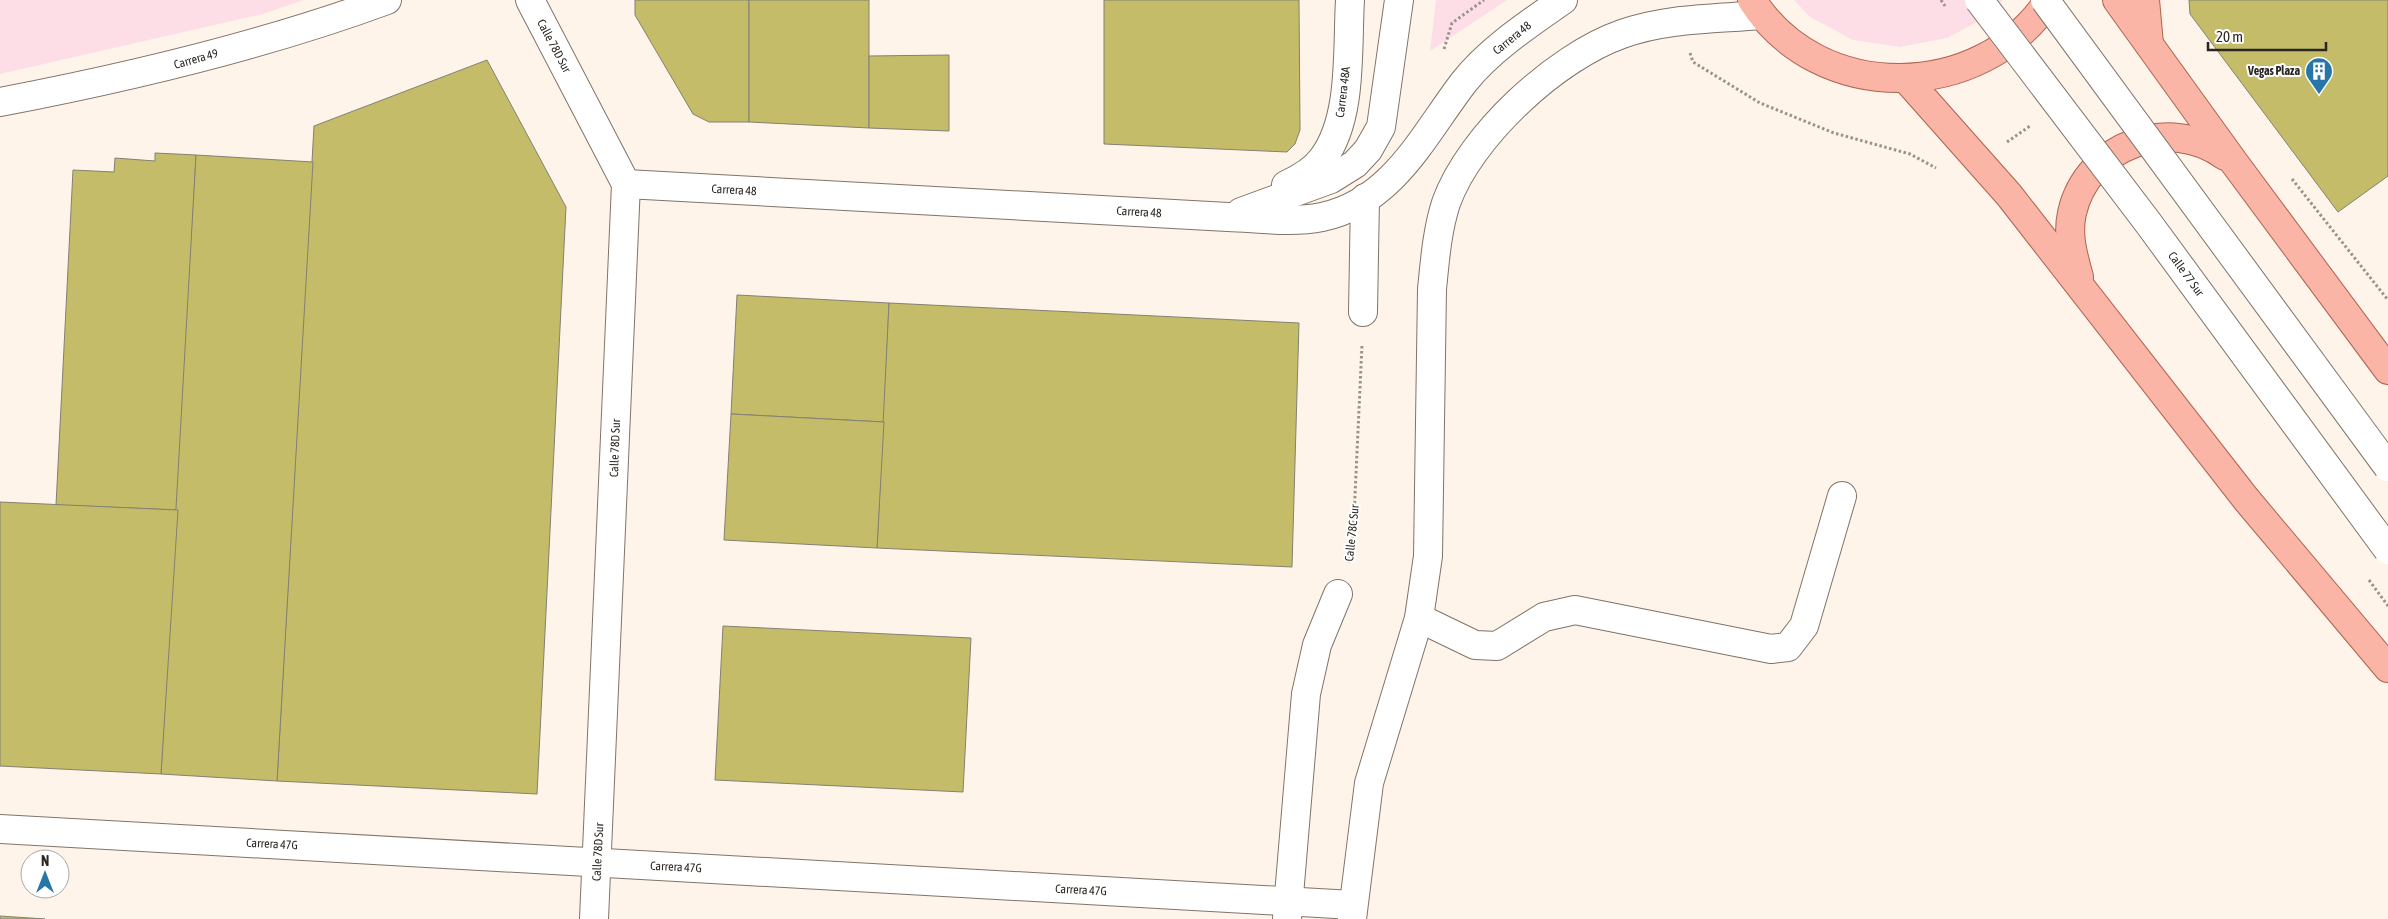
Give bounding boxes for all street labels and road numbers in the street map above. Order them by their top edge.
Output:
street label: Calle 78D Sur [534,17,574,75]
street label: Carrera 48 [1490,18,1534,58]
street label: Carrera 49 [172,46,220,72]
street label: Carrera 48A [1333,66,1353,118]
street label: Carrera 48 [711,182,757,198]
street label: Carrera 48 [1116,204,1162,220]
street label: Calle 77 Sur [2165,249,2207,299]
street label: Calle 78D Sur [607,418,623,477]
street label: Calle 78C Sur [1342,503,1362,562]
street label: Calle 78D Sur [589,822,607,881]
street label: Carrera 47G [246,836,298,852]
street label: Carrera 47G [650,859,702,875]
street label: Carrera 47G [1055,882,1107,898]

